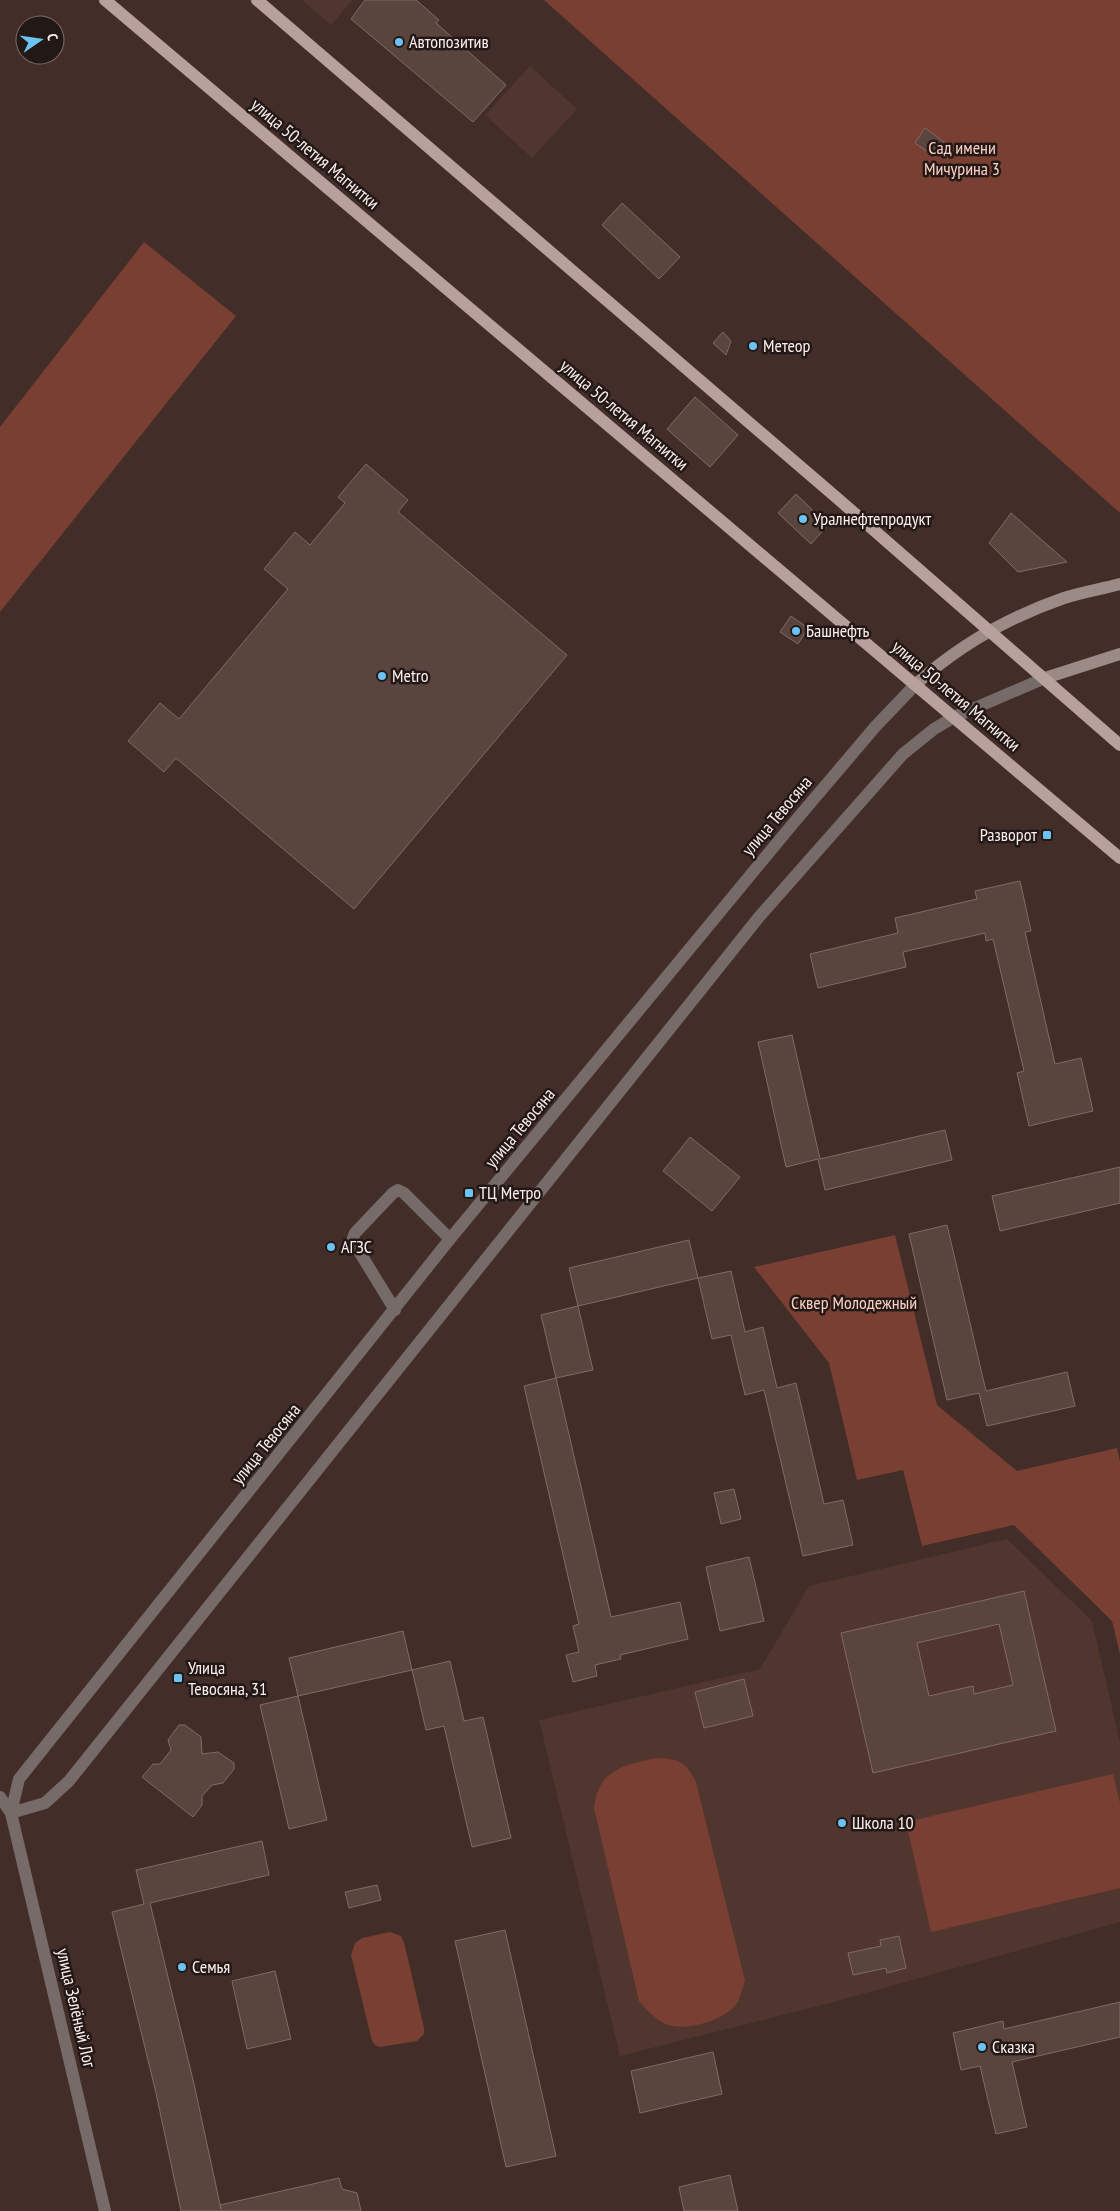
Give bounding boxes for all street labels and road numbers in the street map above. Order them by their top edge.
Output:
street label: улица 50-летия Магнитки [246,93,384,214]
street label: улица 50-летия Магнитки [555,354,693,475]
street label: улица 50-летия Магнитки [887,635,1025,756]
street label: улица Тевосяна [737,771,817,860]
street label: улица Тевосяна [480,1083,560,1172]
street label: улица Тевосяна [226,1399,305,1489]
street label: улица Зелёный Лог [52,1946,102,2070]

